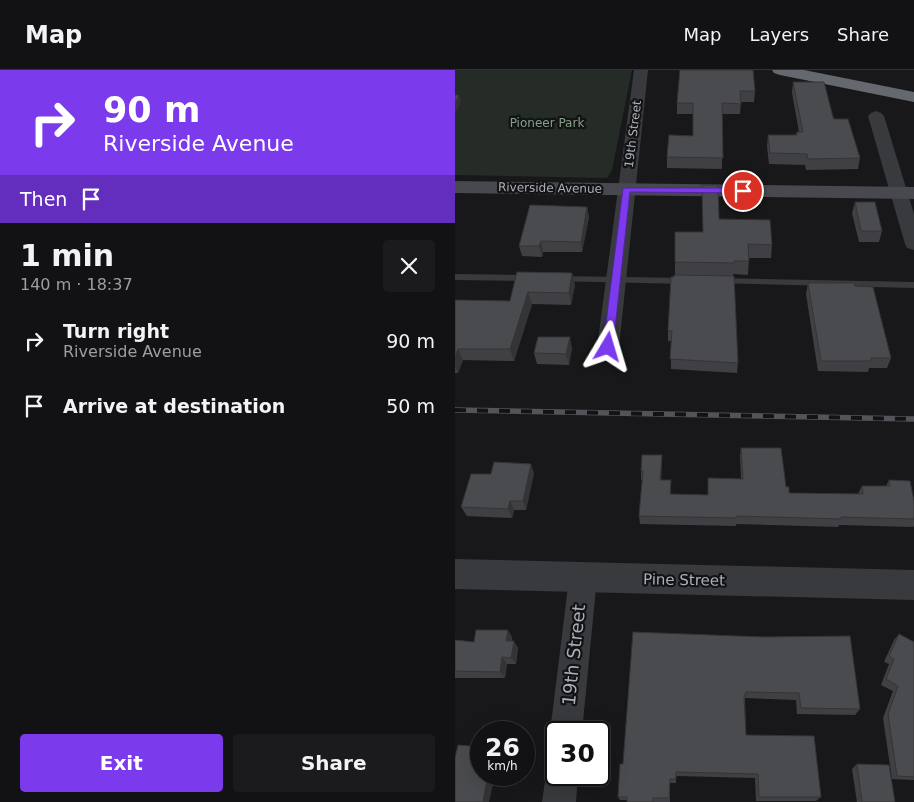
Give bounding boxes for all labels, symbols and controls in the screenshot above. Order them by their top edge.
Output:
text: Map [25,21,82,49]
text: Map [683,24,721,45]
text: Layers [749,24,809,45]
text: Share [837,24,889,45]
icon: right [20,90,85,155]
text: 90 m [103,90,200,130]
street label: 19th Street [622,99,644,169]
park label: Pioneer Park [510,116,584,130]
text: Riverside Avenue [103,131,294,156]
pin [722,170,764,212]
icon: arrive [729,177,757,205]
street label: Riverside Avenue [498,180,602,196]
icon: arrive [77,185,105,213]
text: Then [20,188,67,210]
text: 1 min [20,238,114,273]
button: close [383,240,435,292]
text: 140 m · 18:37 [20,275,133,294]
text: Turn right [63,320,169,342]
position arrow [581,320,633,372]
icon: right [20,327,48,355]
text: 90 m [386,330,435,352]
text: Riverside Avenue [63,342,202,361]
icon: arrive [20,392,48,420]
text: Arrive at destination [63,395,285,417]
text: 50 m [386,395,435,417]
street label: Pine Street [643,570,725,590]
street label: 19th Street [558,603,589,707]
speed limit sign: 30 [545,721,610,786]
text: 26 [485,733,520,762]
button: Exit [20,734,223,792]
button: Share [233,734,435,792]
text: km/h [487,759,518,773]

